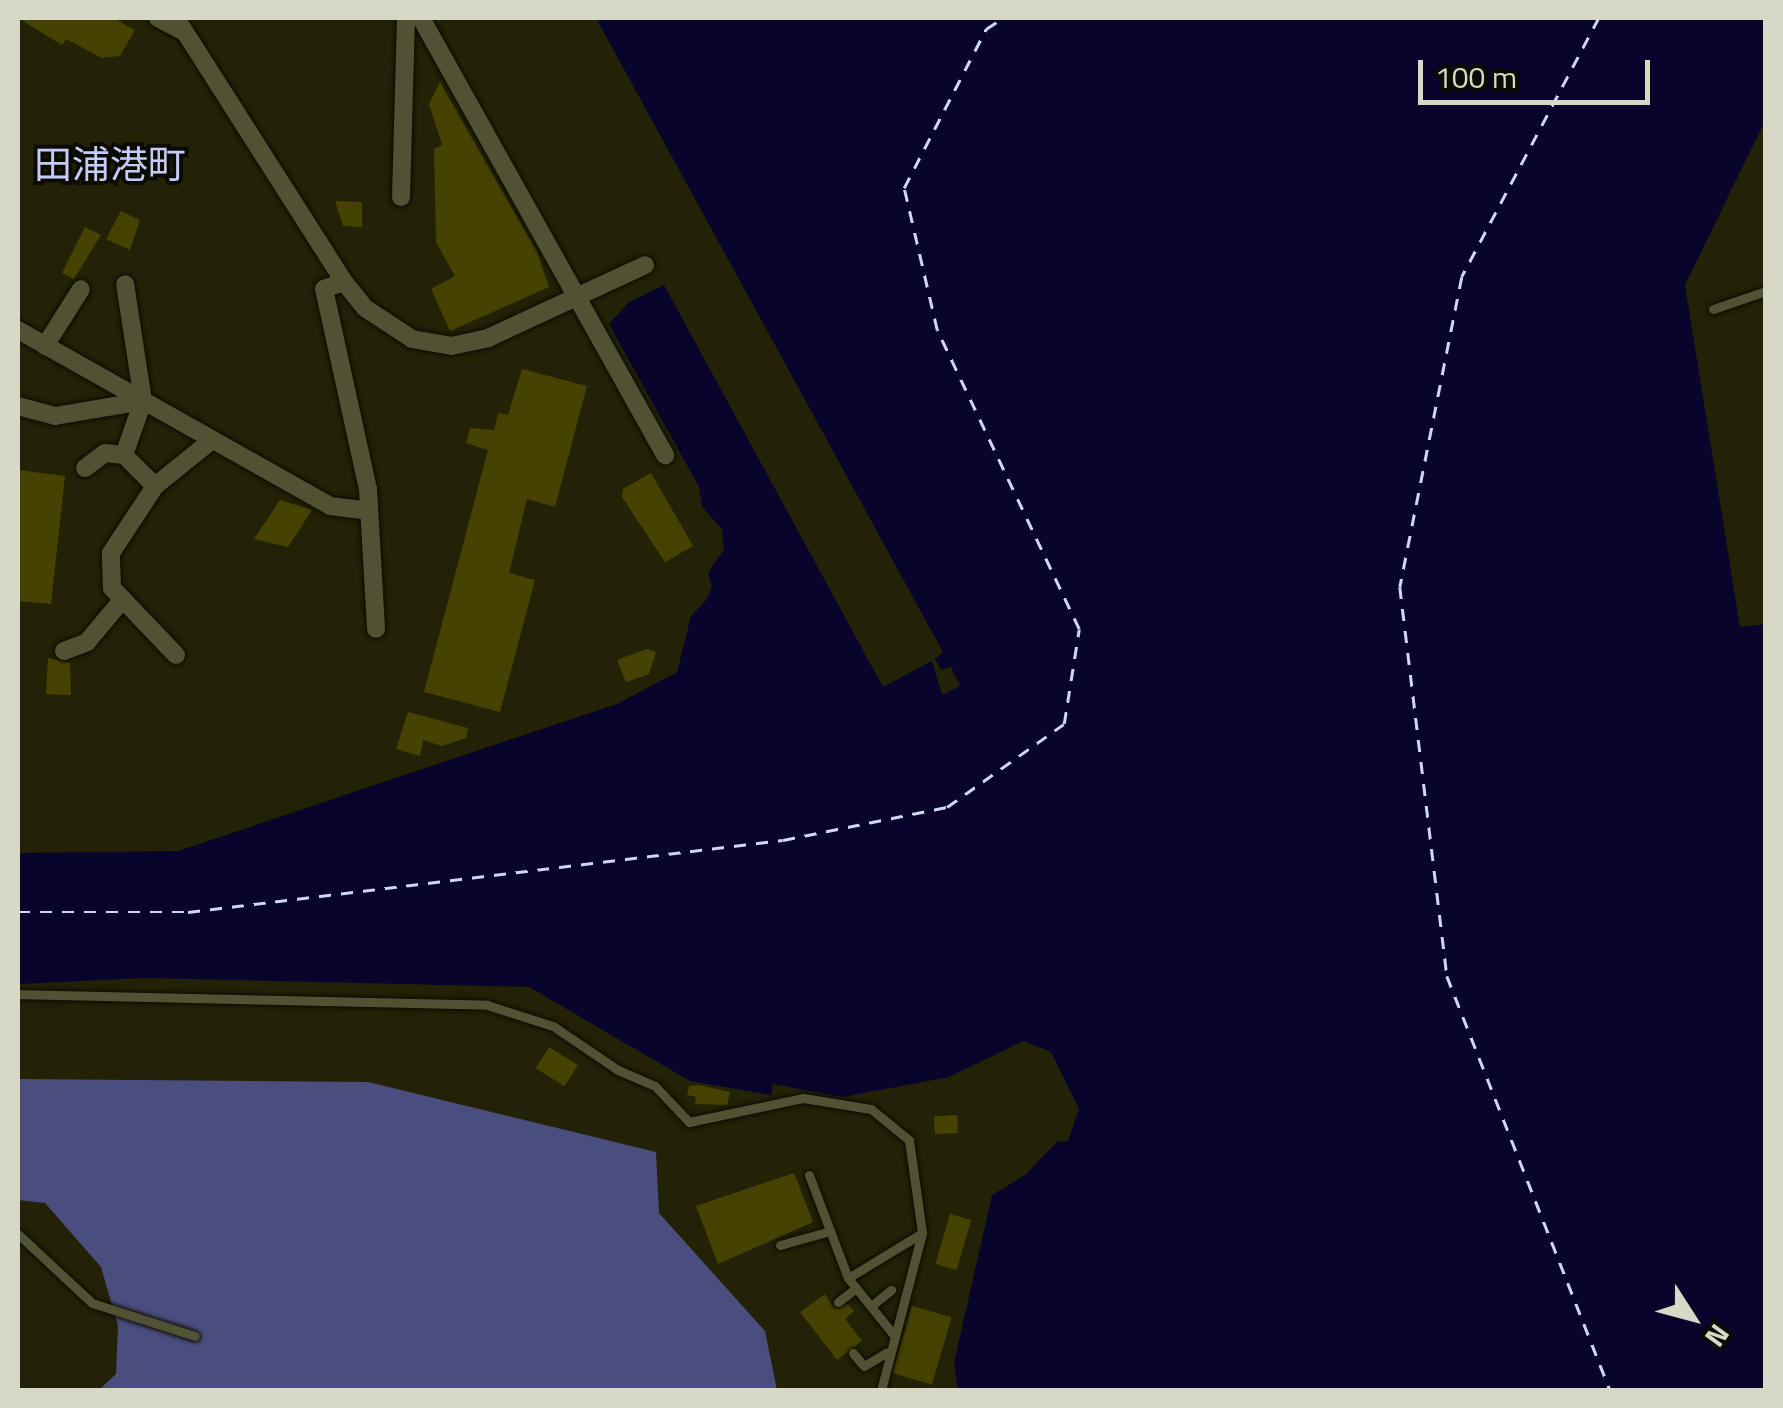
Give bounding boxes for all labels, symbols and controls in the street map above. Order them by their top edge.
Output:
scale bar [1423,40,1656,102]
text: 100 m [1435,54,1517,100]
district label: 田浦港町 [34,142,186,188]
north arrow [1643,1268,1743,1368]
text: N [1695,1315,1741,1356]

